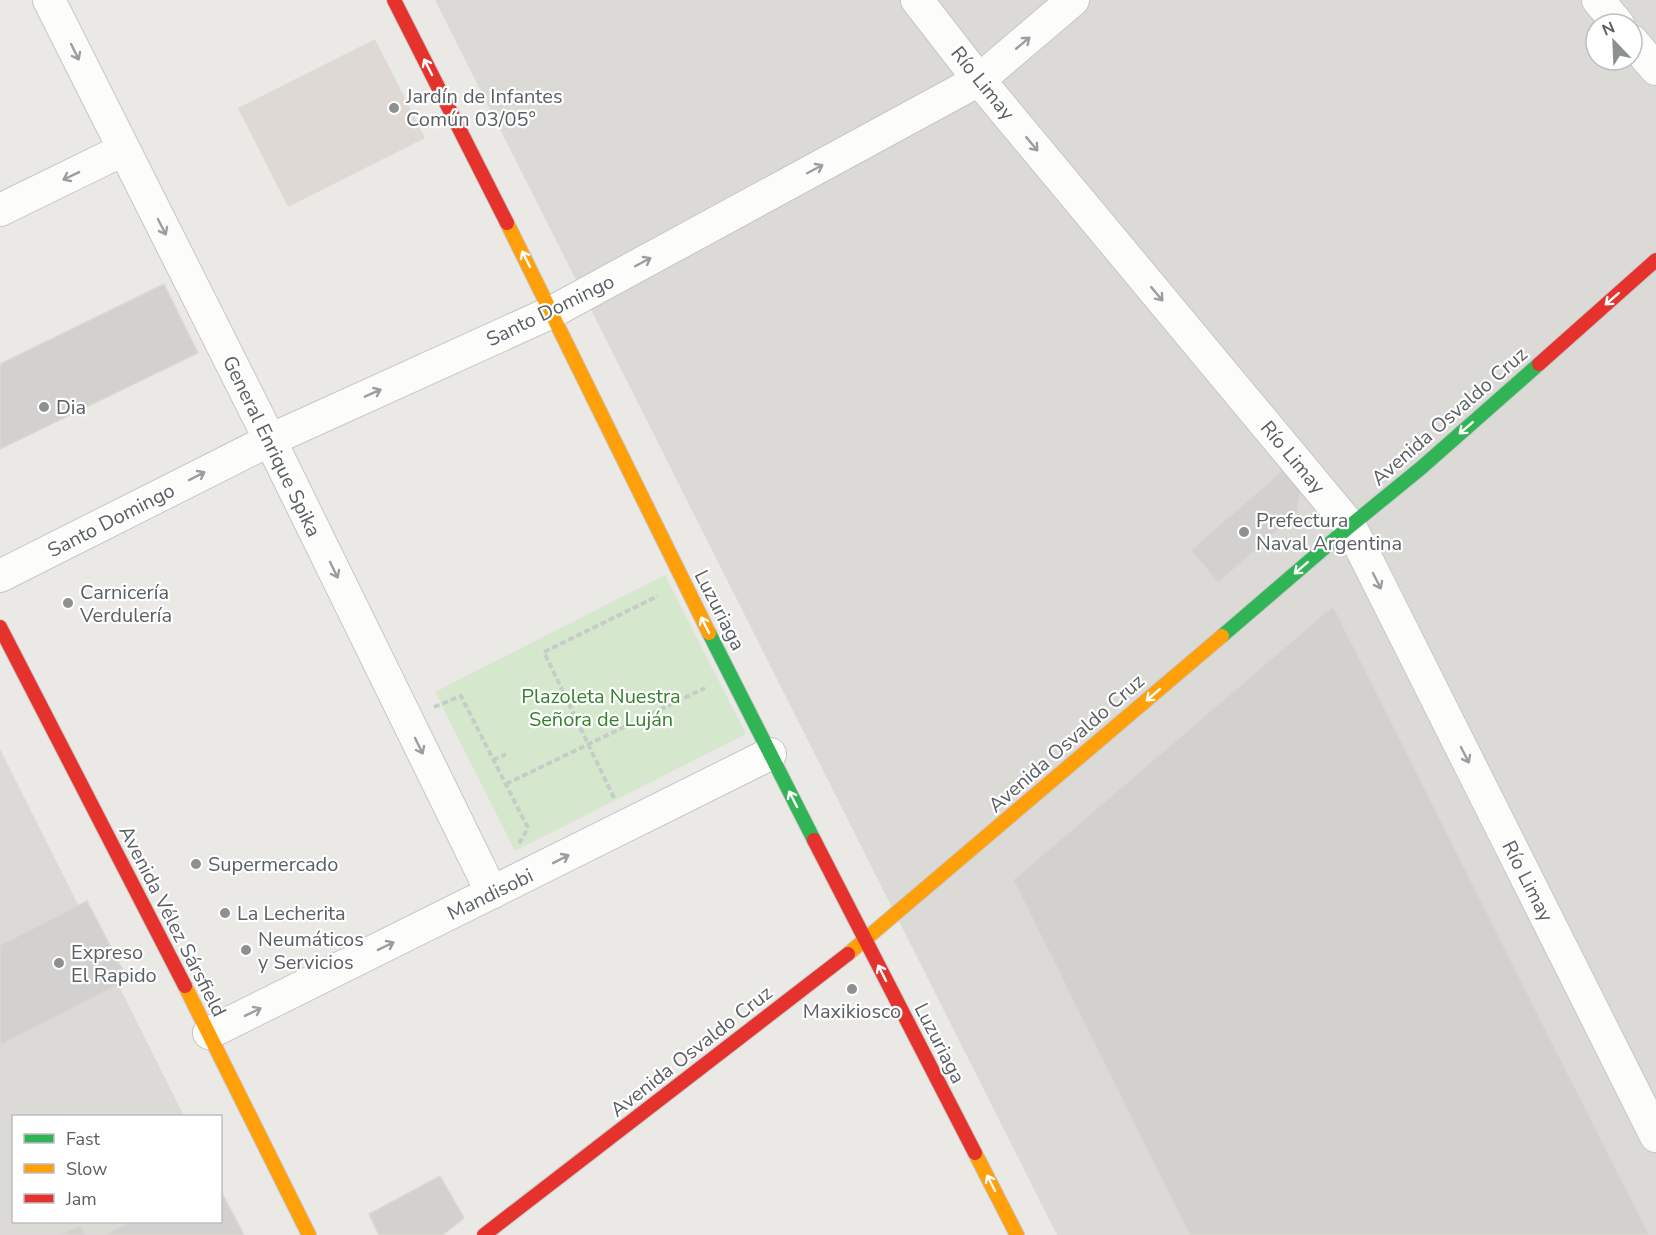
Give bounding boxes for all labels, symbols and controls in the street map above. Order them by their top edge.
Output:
north arrow [1584,12,1644,72]
text: N [1599,17,1618,42]
one-way arrow [1015,36,1031,49]
street label: Río Limay [945,41,1021,126]
one-way arrow [70,43,81,61]
one-way arrow [422,58,433,76]
place label: Jardín de Infantes Común 03/05° [405,83,563,133]
marker: Jardín de Infantes Común 03/05° [387,101,401,115]
one-way arrow [1025,136,1039,151]
one-way arrow [805,163,823,174]
one-way arrow [62,170,80,182]
one-way arrow [156,218,168,235]
one-way arrow [520,251,531,269]
one-way arrow [634,256,652,267]
street label: Santo Domingo [482,268,619,353]
one-way arrow [1150,286,1164,301]
one-way arrow [1605,292,1620,306]
street label: Avenida Osvaldo Cruz [1366,341,1533,492]
street label: General Enrique Spika [216,351,327,541]
one-way arrow [364,386,382,398]
place label: Dia [56,394,86,421]
marker: Dia [37,400,51,414]
street label: Río Limay [1254,415,1332,500]
one-way arrow [1459,421,1474,435]
one-way arrow [188,470,206,482]
street label: Santo Domingo [43,477,179,564]
place label: Prefectura Naval Argentina [1256,507,1402,557]
marker: Prefectura Naval Argentina [1237,525,1251,539]
one-way arrow [328,561,340,579]
one-way arrow [1294,561,1309,575]
street label: Luzuriaga [688,565,751,655]
one-way arrow [1372,571,1384,589]
place label: Carnicería Verdulería [79,579,172,629]
marker: Carnicería Verdulería [61,596,75,610]
one-way arrow [699,616,711,634]
street label: Avenida Osvaldo Cruz [983,668,1150,819]
park label: Plazoleta Nuestra Señora de Luján [521,683,681,733]
one-way arrow [1146,688,1161,702]
one-way arrow [414,736,426,754]
one-way arrow [1459,746,1471,763]
one-way arrow [787,791,799,808]
street label: Avenida Vélez Sársfield [113,821,233,1021]
street label: Río Limay [1496,836,1560,927]
place label: Supermercado [208,851,338,878]
one-way arrow [552,853,570,864]
marker: Supermercado [189,857,203,871]
street label: Mandisobi [443,862,538,927]
place label: La Lecherita [237,900,346,927]
marker: La Lecherita [218,906,232,920]
place label: Neumáticos y Servicios [258,926,364,976]
place label: Expreso El Rapido [71,939,157,989]
one-way arrow [377,939,395,951]
marker: Neumáticos y Servicios [239,943,253,957]
marker: Expreso El Rapido [52,956,66,970]
one-way arrow [876,964,887,982]
street label: Avenida Osvaldo Cruz [605,980,778,1123]
marker: Maxikiosco [845,982,859,996]
place label: Maxikiosco [803,998,901,1025]
street label: Luzuriaga [908,998,971,1088]
one-way arrow [243,1006,261,1017]
legend [12,1115,222,1223]
text: Fast [66,1127,101,1151]
text: Slow [66,1157,107,1181]
one-way arrow [984,1174,996,1192]
text: Jam [65,1187,97,1211]

